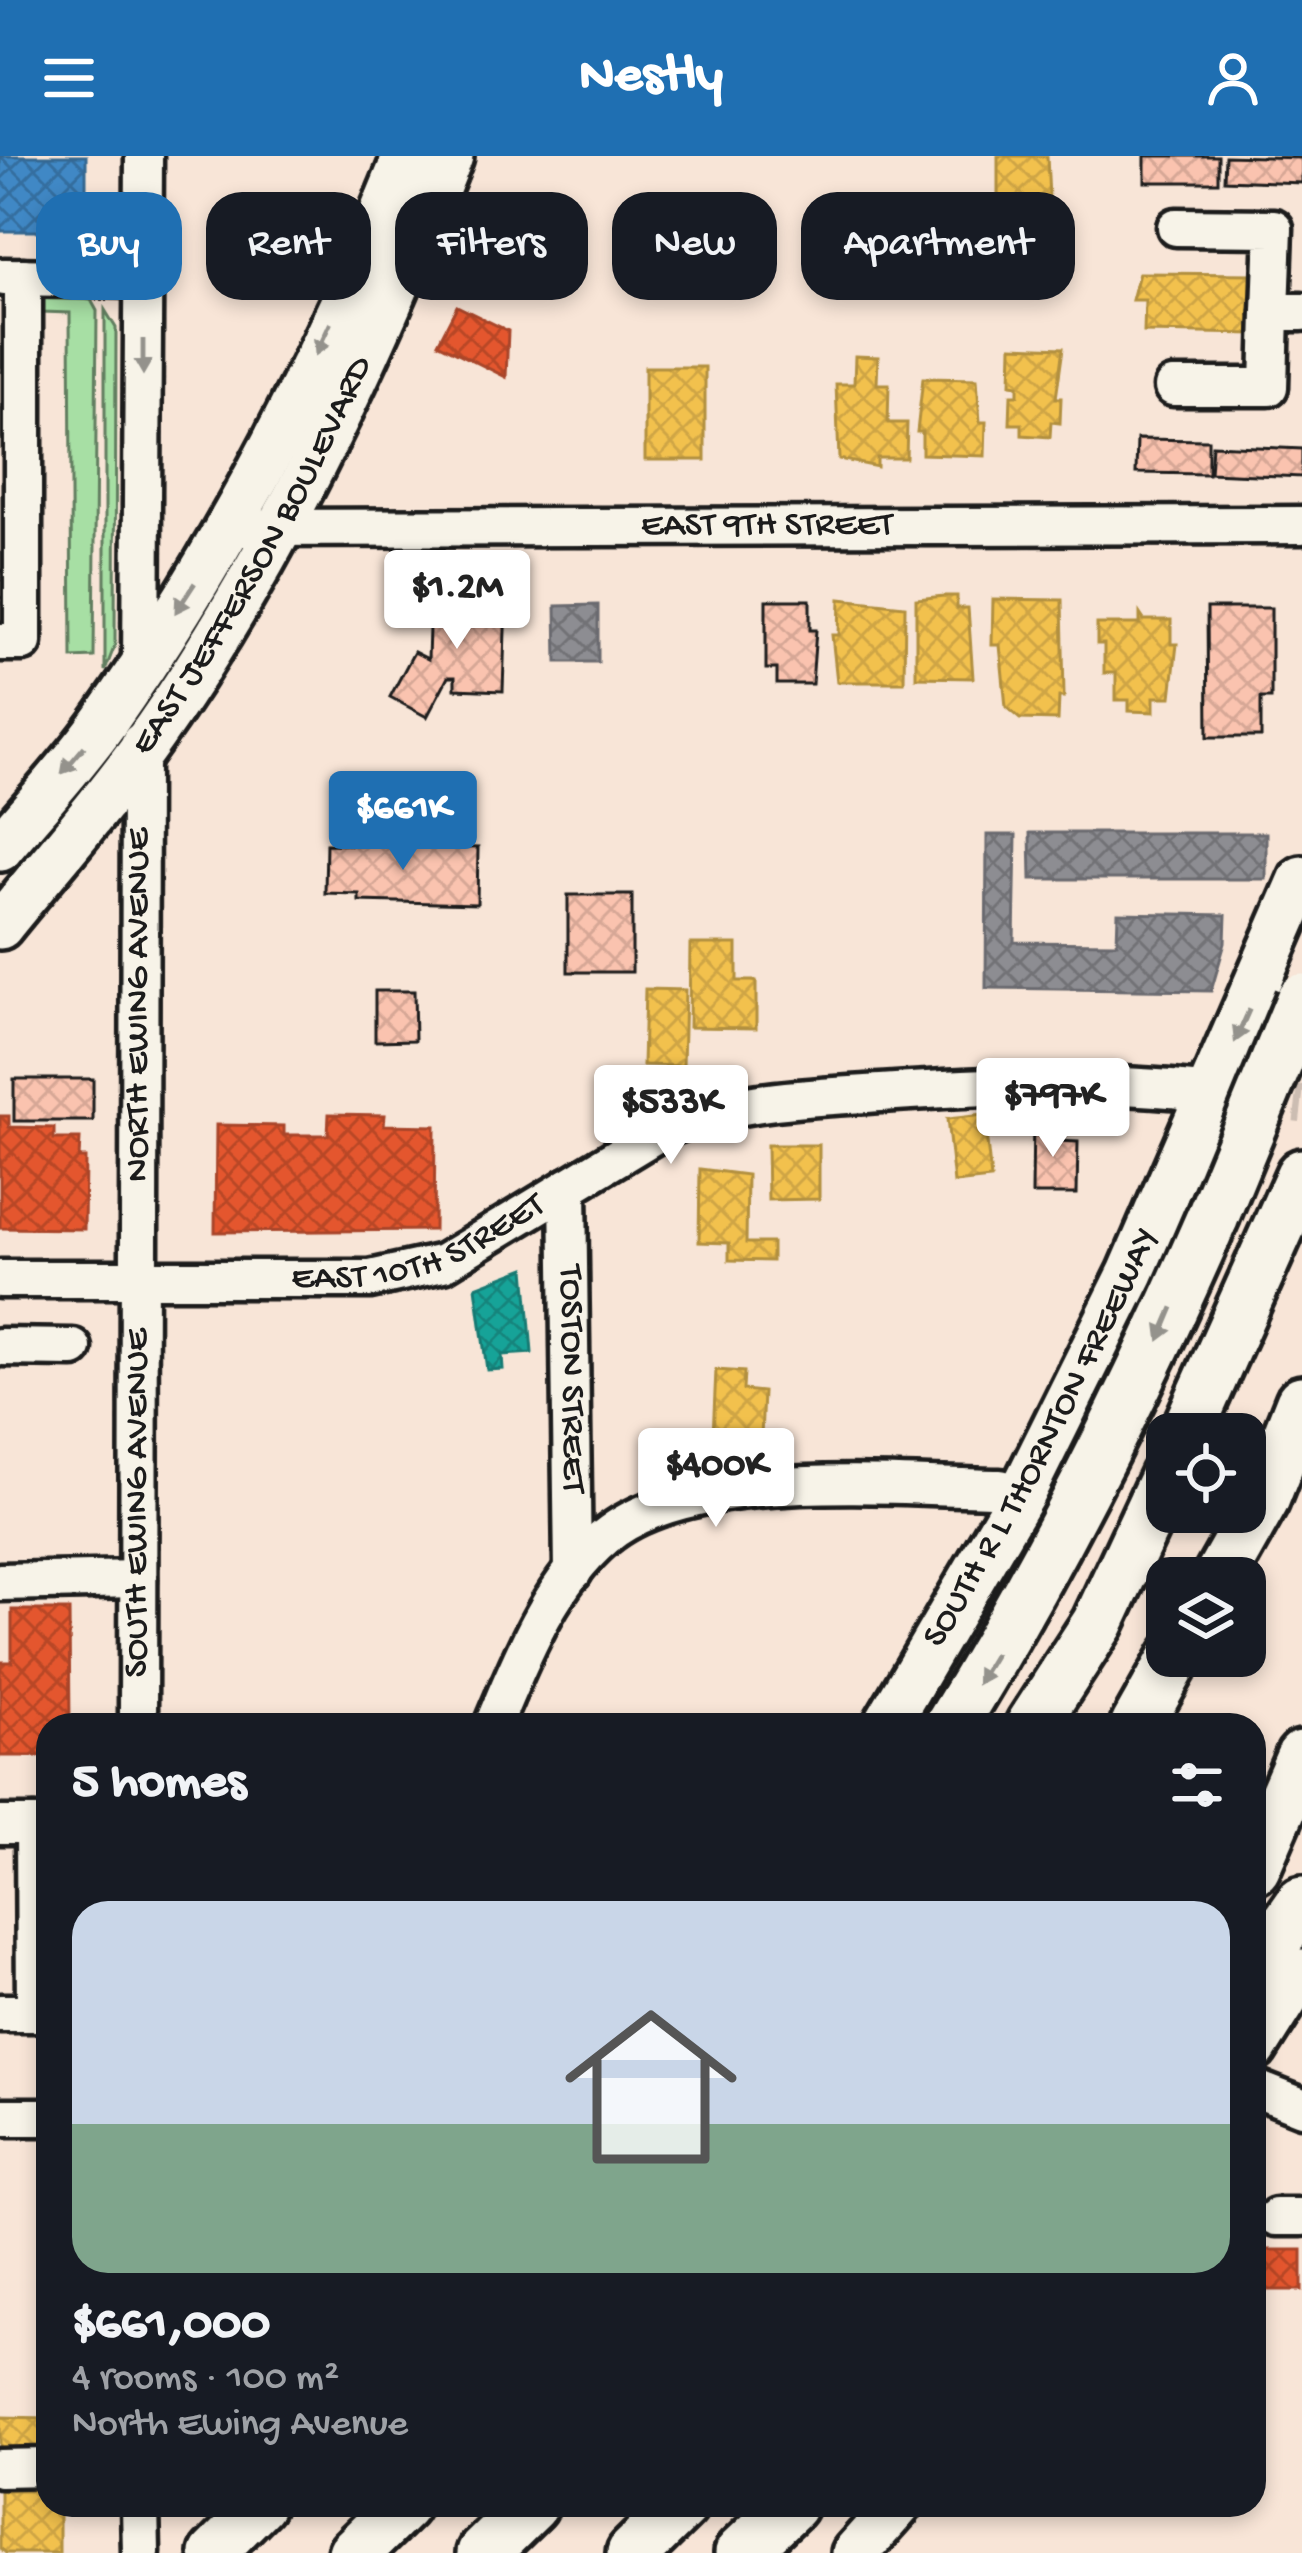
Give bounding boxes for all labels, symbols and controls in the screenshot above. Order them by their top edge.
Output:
icon: menu [36,45,102,111]
icon: person [1200,45,1266,111]
text: Nestly [579,46,723,110]
chip: Buy [36,192,182,300]
chip: Rent [206,192,371,300]
chip: Filters [395,192,588,300]
chip: New [612,192,777,300]
chip: Apartment [801,192,1075,300]
one-way arrow [313,322,333,357]
one-way arrow [134,339,153,377]
street label: EAST JEFFERSON BOULEVARD [123,349,384,764]
street label: EAST 9TH STREET [641,505,895,548]
pin: $1.2M [373,550,541,652]
text: $1.2M [411,566,503,612]
one-way arrow [175,581,197,614]
one-way arrow [61,745,87,775]
pin: $661K [319,771,487,873]
text: $661K [356,787,450,833]
street label: NORTH EWING AVENUE [118,826,161,1182]
one-way arrow [1232,1008,1251,1044]
pin: $797K [969,1058,1137,1160]
pin: $533K [587,1065,755,1167]
text: $797K [1003,1074,1103,1120]
text: $533K [621,1081,721,1127]
street label: EAST 10TH STREET [292,1184,555,1301]
street label: SOUTH R L THORNTON FREEWAY [914,1222,1169,1656]
street label: TOSTON STREET [547,1263,593,1495]
one-way arrow [1156,1306,1176,1341]
street label: SOUTH EWING AVENUE [117,1327,160,1678]
map controls [1146,1413,1266,1677]
button: locate [1146,1413,1266,1533]
pin: $400K [632,1428,800,1530]
text: $400K [665,1444,767,1490]
button: layers [1146,1557,1266,1677]
one-way arrow [976,1652,997,1686]
icon: filters [1164,1752,1230,1818]
text: 5 homes [72,1755,246,1815]
icon: home [543,1979,759,2195]
text: $661,000 [72,2297,270,2357]
text: 4 rooms · 100 m² [72,2357,339,2403]
text: North Ewing Avenue [72,2403,408,2449]

